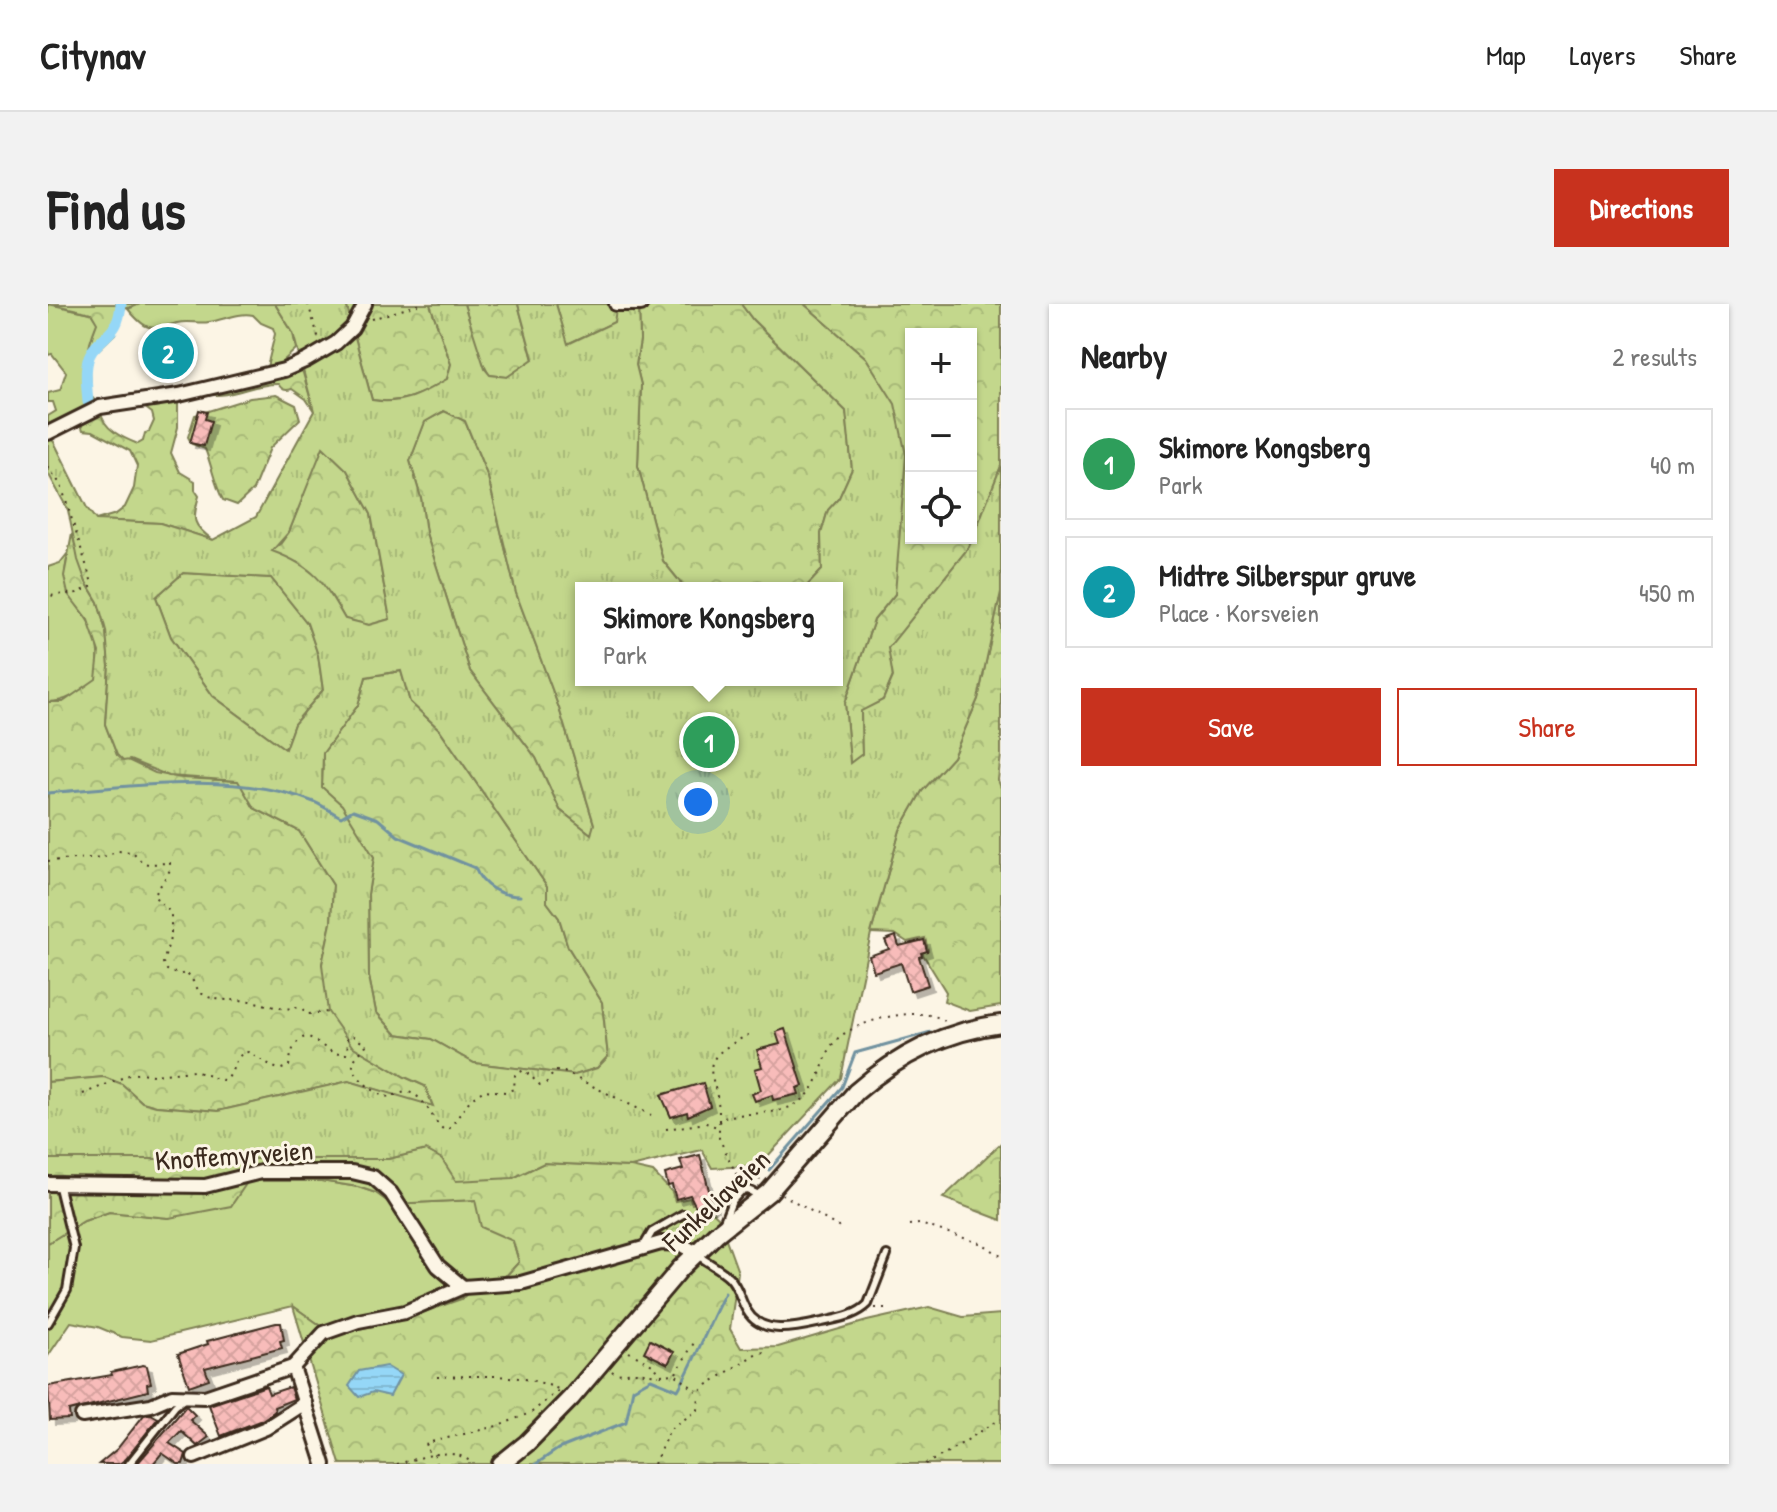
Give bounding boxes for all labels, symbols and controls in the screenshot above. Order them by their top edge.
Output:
text: Citynav [40,29,146,81]
text: Map [1486,36,1526,74]
text: Layers [1570,36,1635,74]
text: Share [1679,36,1737,74]
button: Directions [1554,169,1729,247]
text: Find us [48,171,186,246]
pin: 2 [142,323,194,383]
map controls [905,328,977,544]
button: + [905,328,977,400]
text: Nearby [1081,333,1167,379]
text: 2 results [1612,339,1697,374]
button: − [905,400,977,472]
text: Skimore Kongsberg [1159,427,1370,467]
text: 1 [1104,447,1114,482]
text: 40 m [1650,447,1695,482]
text: Park [1159,467,1203,502]
button: locate [905,472,977,544]
text: Midtre Silberspur gruve [1159,555,1416,595]
text: 2 [1103,575,1115,610]
text: 450 m [1639,575,1695,610]
popup [575,582,843,686]
text: Place · Korsveien [1159,595,1319,630]
text: Skimore Kongsberg [603,597,815,637]
text: Park [603,637,647,672]
button: Save [1081,688,1381,766]
button: Share [1397,688,1697,766]
pin: 1 [683,712,735,772]
your location [678,782,718,822]
street label: Knoffemyrveien [154,1131,314,1179]
street label: Funkeliaveien [653,1140,778,1260]

